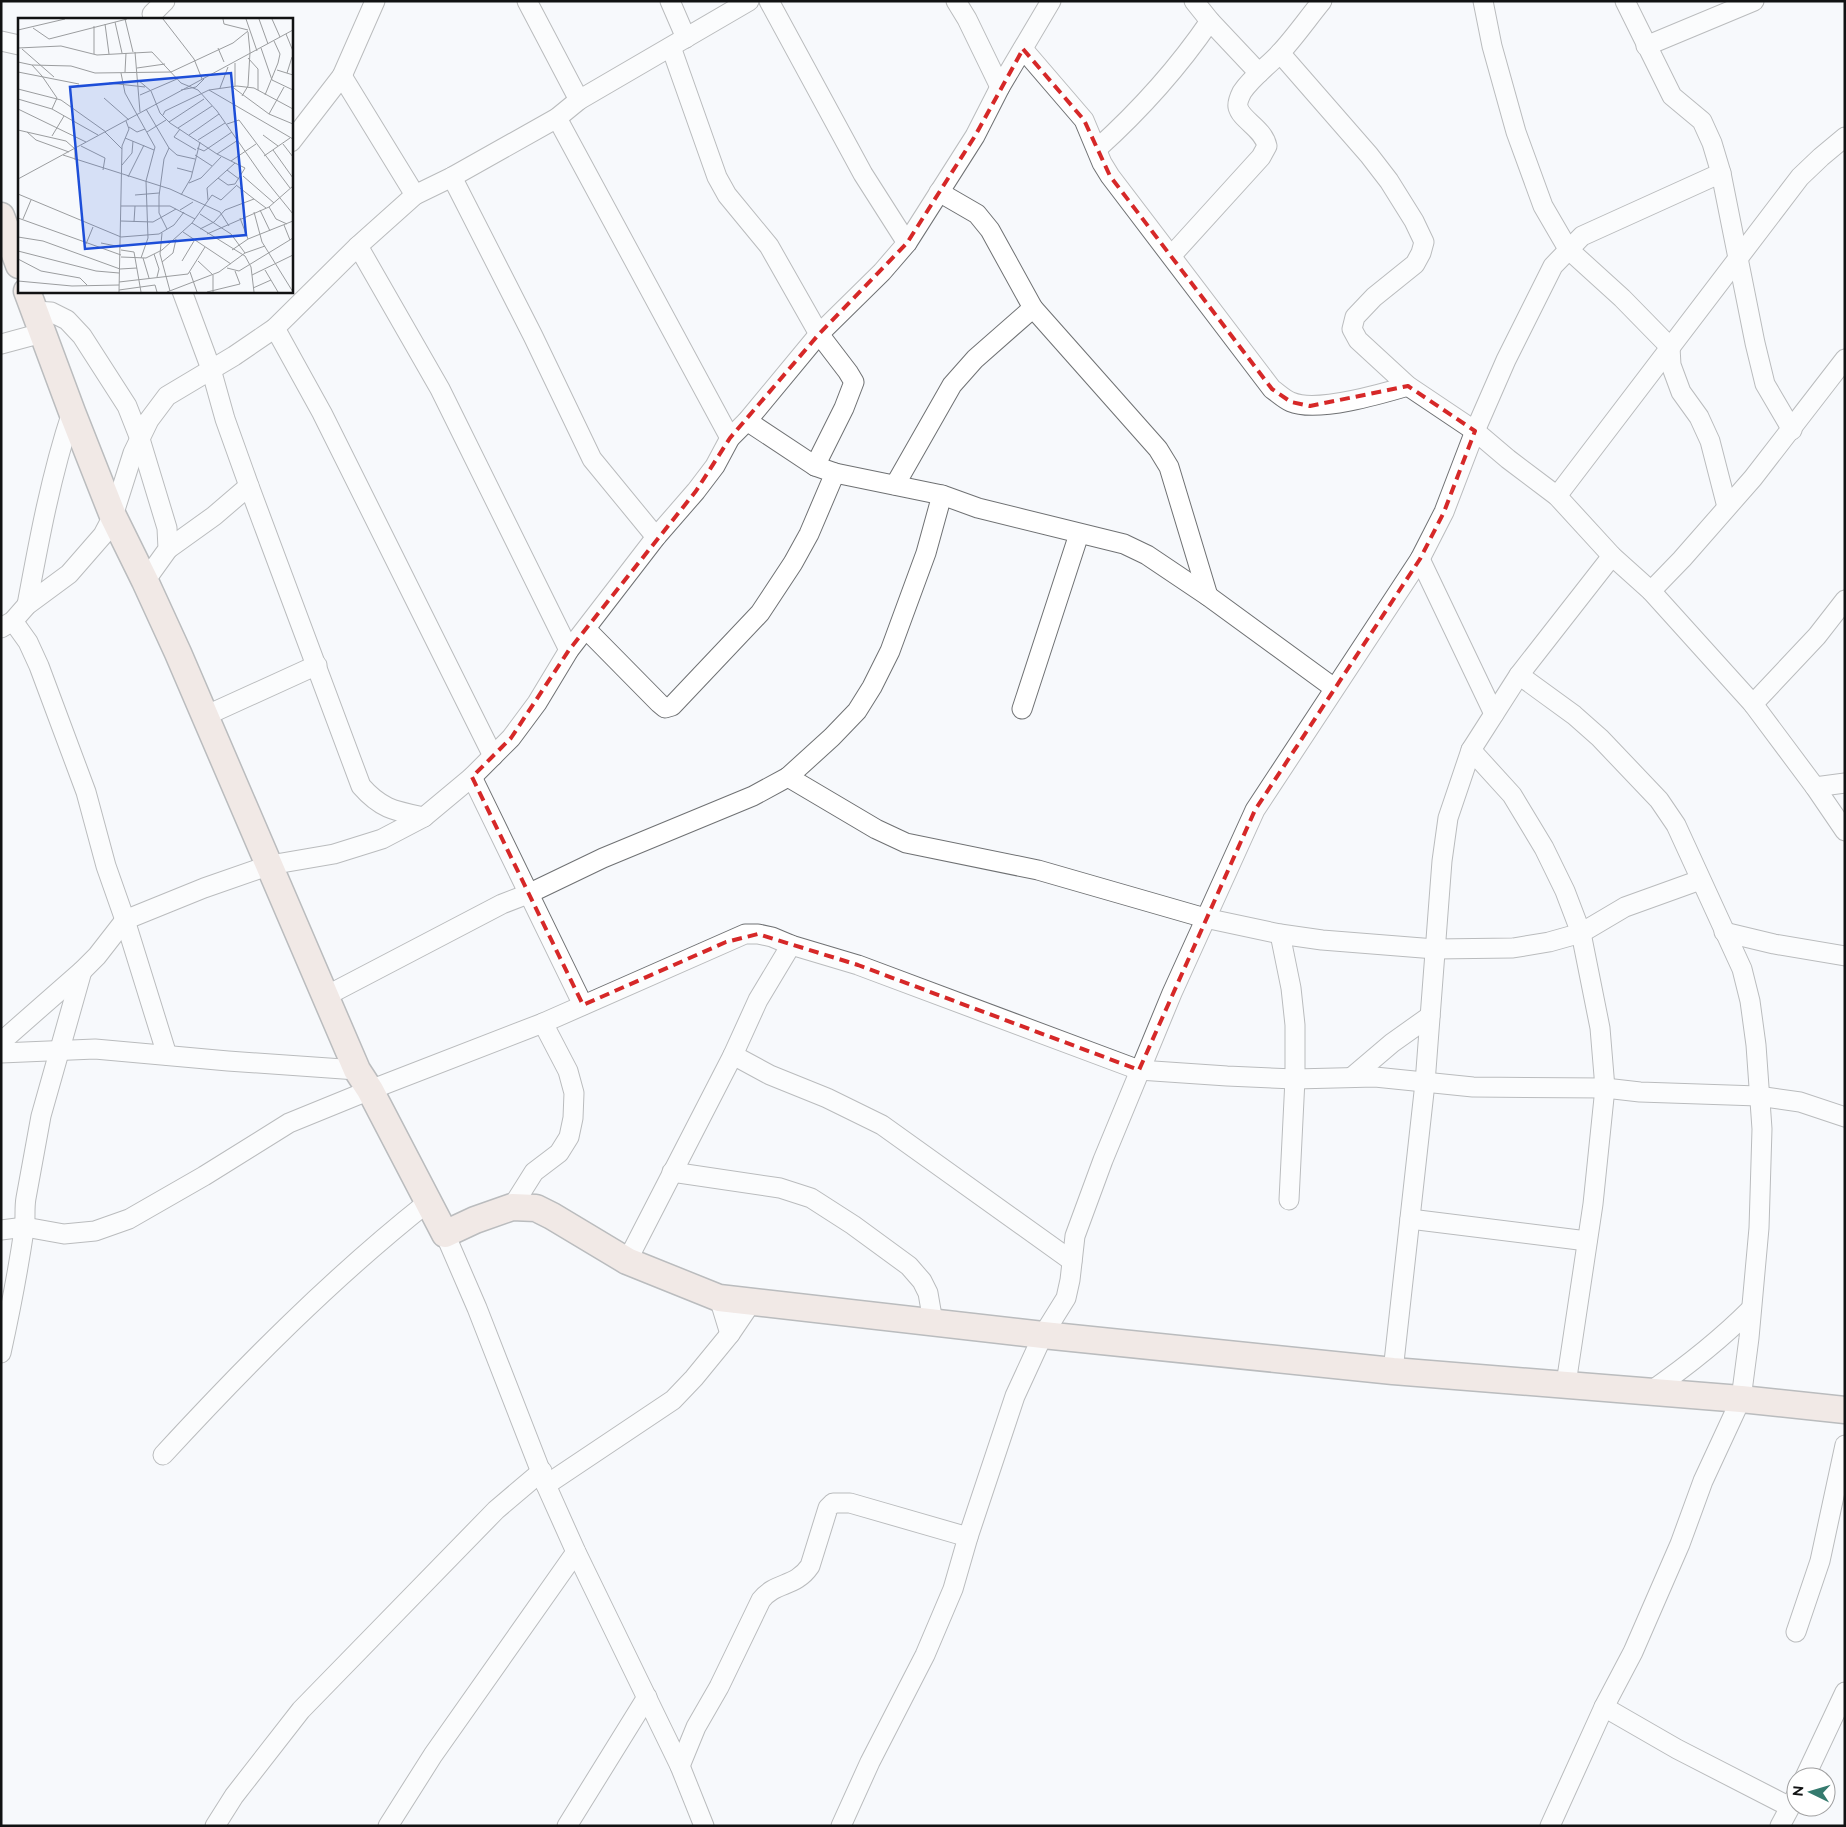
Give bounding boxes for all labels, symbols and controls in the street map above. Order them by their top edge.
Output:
inset map [18,18,292,292]
north arrow [1786,1767,1836,1817]
text: N [1790,1785,1806,1797]

